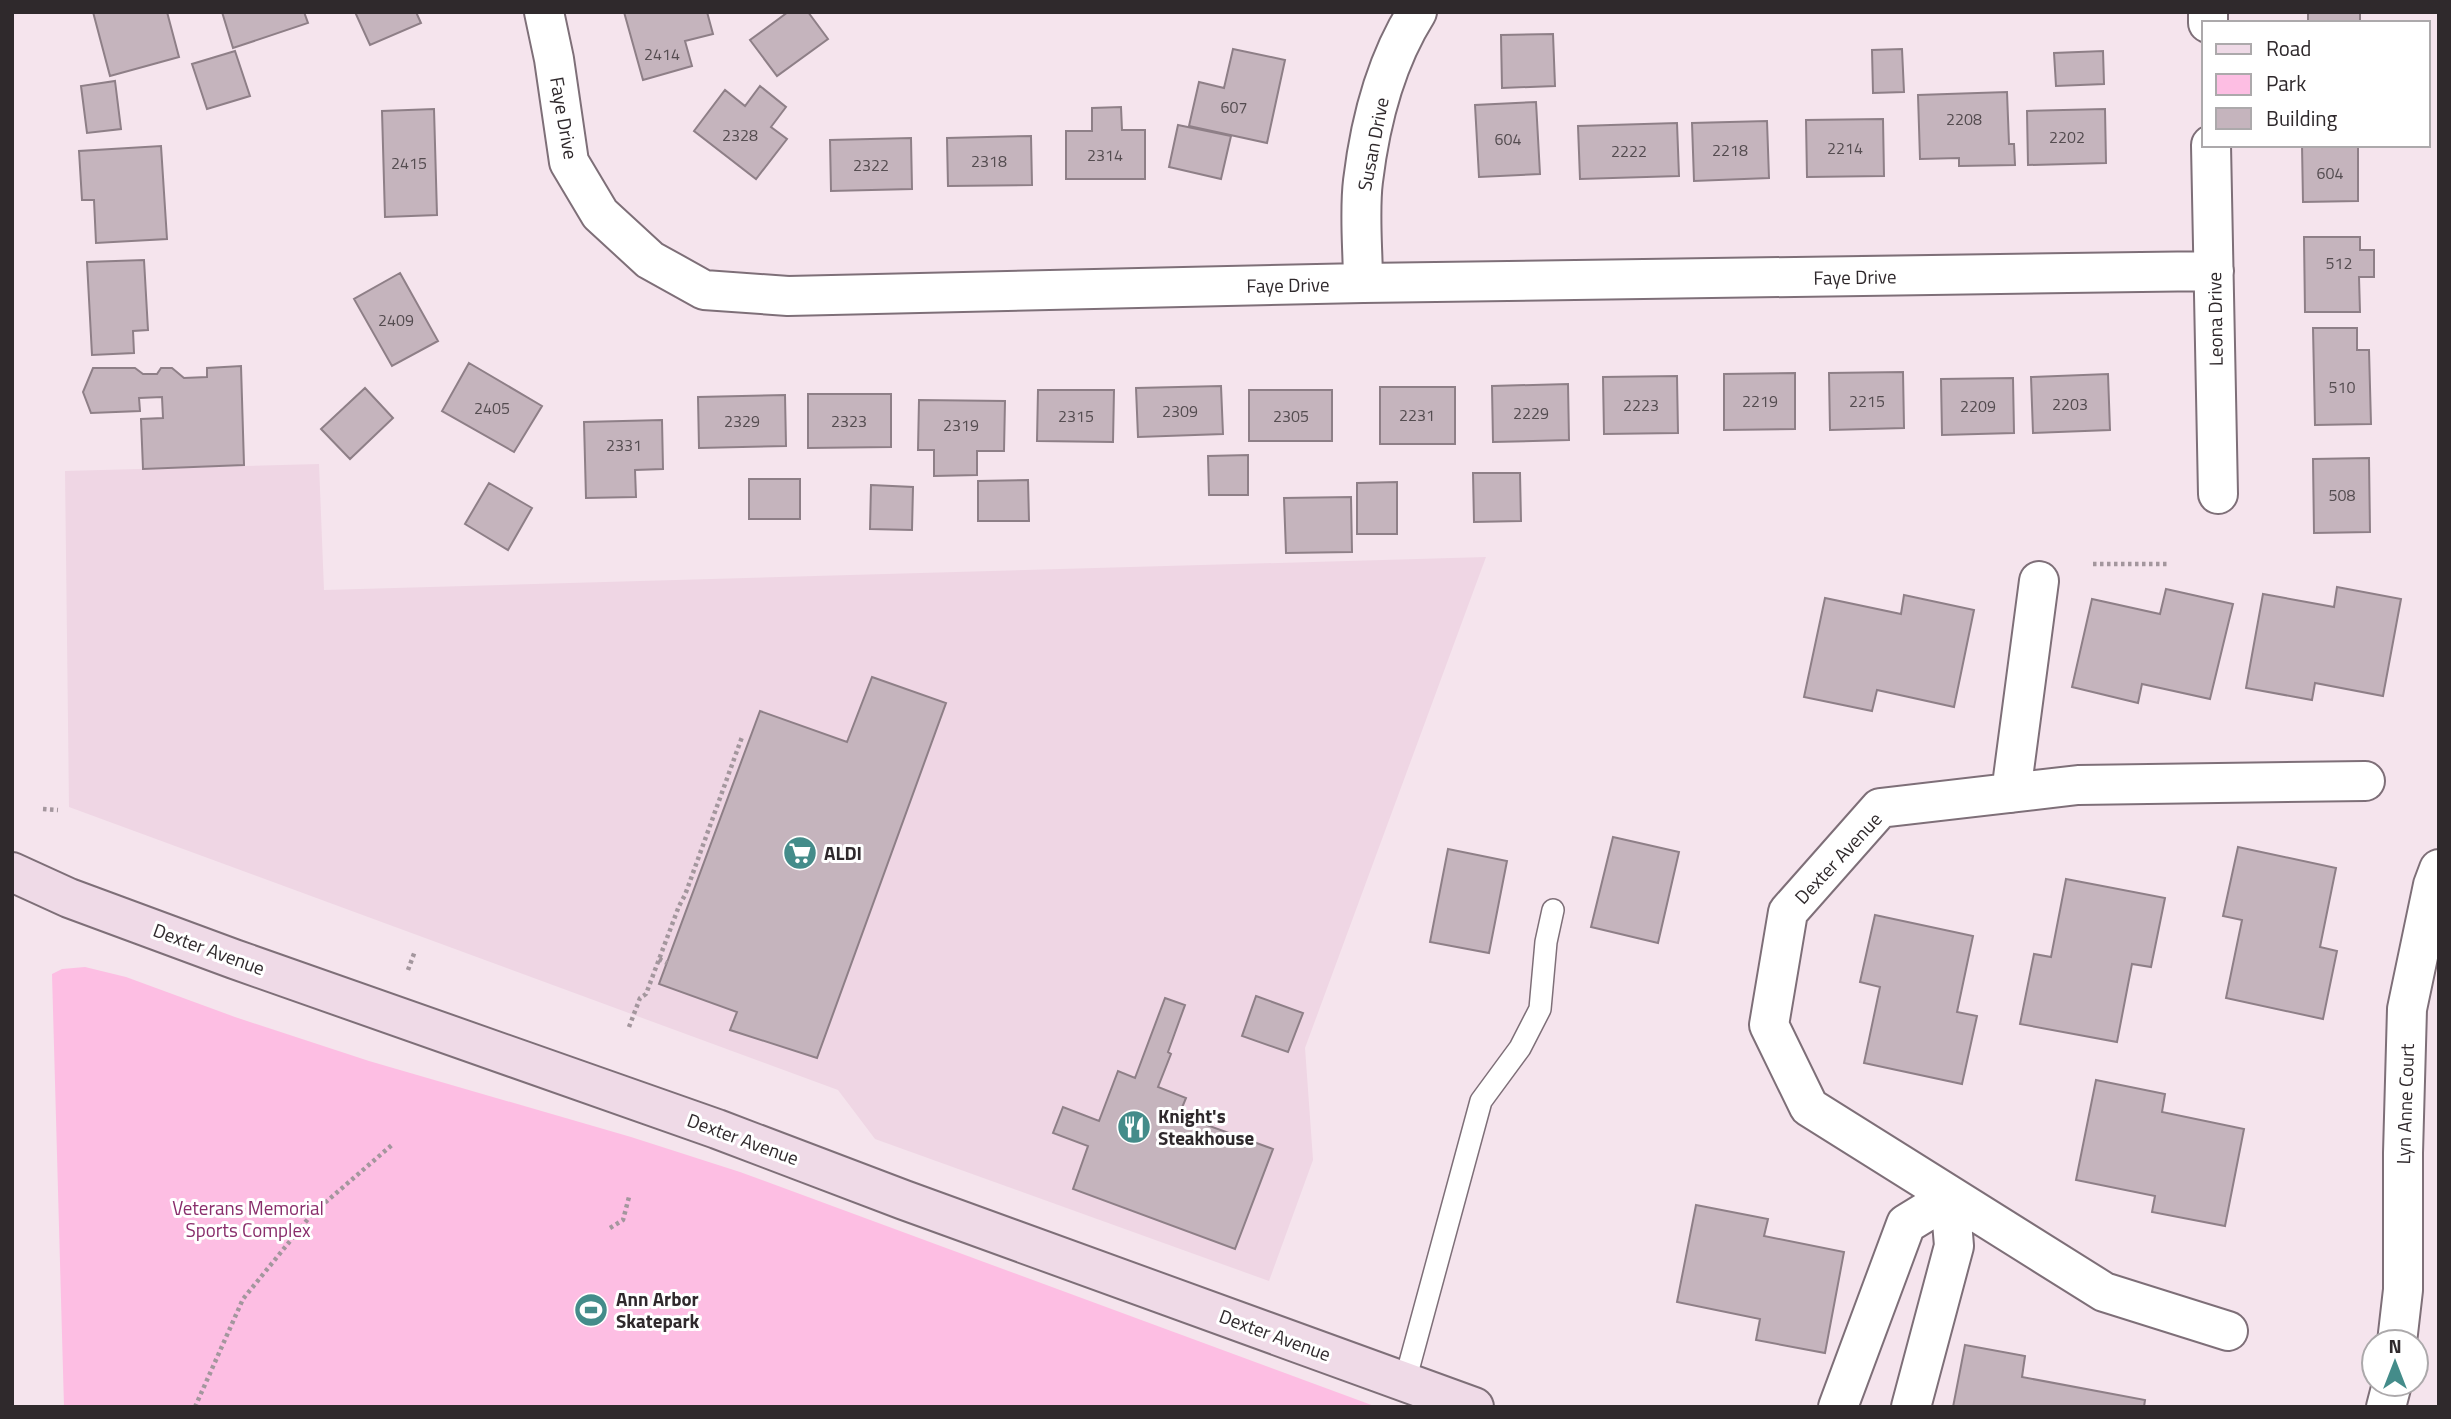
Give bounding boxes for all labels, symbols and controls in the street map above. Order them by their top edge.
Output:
legend [2202,21,2430,147]
text: Road [2266,32,2311,64]
house number: 2414 [644,42,680,66]
text: Park [2266,67,2306,99]
street label: Faye Drive [543,74,586,161]
house number: 607 [1221,95,1247,119]
street label: Susan Drive [1349,95,1396,193]
text: Building [2266,102,2338,134]
house number: 2208 [1946,107,1982,131]
house number: 2328 [722,123,758,147]
house number: 2202 [2049,125,2085,149]
house number: 604 [1495,127,1521,151]
house number: 2214 [1827,136,1863,160]
house number: 2218 [1712,138,1748,162]
house number: 2222 [1611,139,1647,163]
house number: 2314 [1087,143,1123,167]
house number: 2318 [971,149,1007,173]
house number: 2415 [391,151,427,175]
house number: 2322 [853,153,889,177]
house number: 604 [2317,161,2343,185]
house number: 512 [2326,251,2352,275]
street label: Faye Drive [1813,261,1897,292]
street label: Faye Drive [1246,269,1330,300]
street label: Leona Drive [2199,272,2230,366]
house number: 2409 [378,308,414,332]
house number: 510 [2329,375,2355,399]
house number: 2219 [1742,389,1778,413]
house number: 2215 [1849,389,1885,413]
house number: 2203 [2052,392,2088,416]
house number: 2223 [1623,393,1659,417]
house number: 2209 [1960,394,1996,418]
house number: 2405 [474,396,510,420]
house number: 2309 [1162,399,1198,423]
house number: 2229 [1513,401,1549,425]
house number: 2231 [1399,403,1435,427]
house number: 2315 [1058,404,1094,428]
house number: 2305 [1273,404,1309,428]
house number: 2329 [724,409,760,433]
house number: 2323 [831,409,867,433]
house number: 2319 [943,413,979,437]
house number: 2331 [606,433,642,457]
house number: 508 [2329,483,2355,507]
street label: Dexter Avenue [1787,805,1888,910]
supermarket icon: ALDI [781,834,819,872]
place label: ALDI [824,838,862,867]
street label: Dexter Avenue [149,915,269,982]
street label: Lyn Anne Court [2388,1043,2421,1165]
place label: Knight's Steakhouse [1158,1101,1254,1152]
street label: Dexter Avenue [683,1105,803,1172]
restaurant icon: Knight's Steakhouse [1115,1108,1153,1146]
park label: Veterans Memorial Sports Complex [172,1193,324,1244]
place label: Ann Arbor Skatepark [616,1284,700,1335]
sports icon: Ann Arbor Skatepark [572,1291,610,1329]
street label: Dexter Avenue [1215,1301,1335,1368]
north arrow [2360,1328,2430,1398]
text: N [2388,1331,2402,1360]

